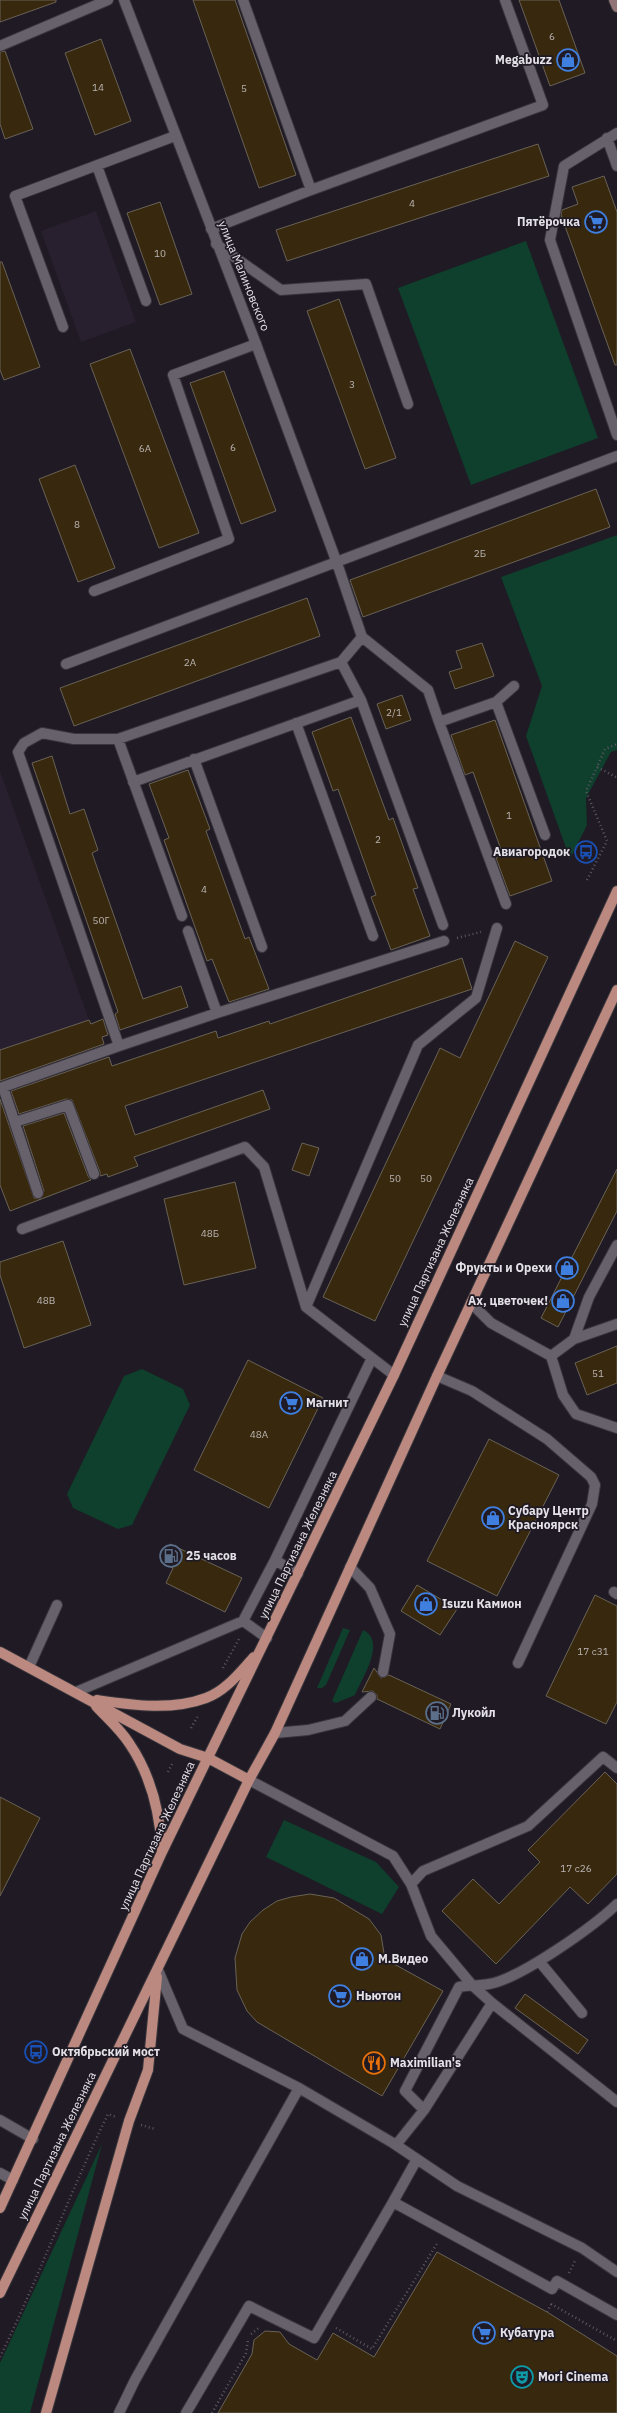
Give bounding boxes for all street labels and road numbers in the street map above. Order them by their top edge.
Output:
street label: улица Малиновского [215,219,274,333]
street label: улица Партизана Железняка [394,1174,477,1329]
street label: улица Партизана Железняка [255,1468,340,1621]
street label: улица Партизана Железняка [115,1758,198,1913]
street label: улица Партизана Железняка [14,2069,99,2222]

